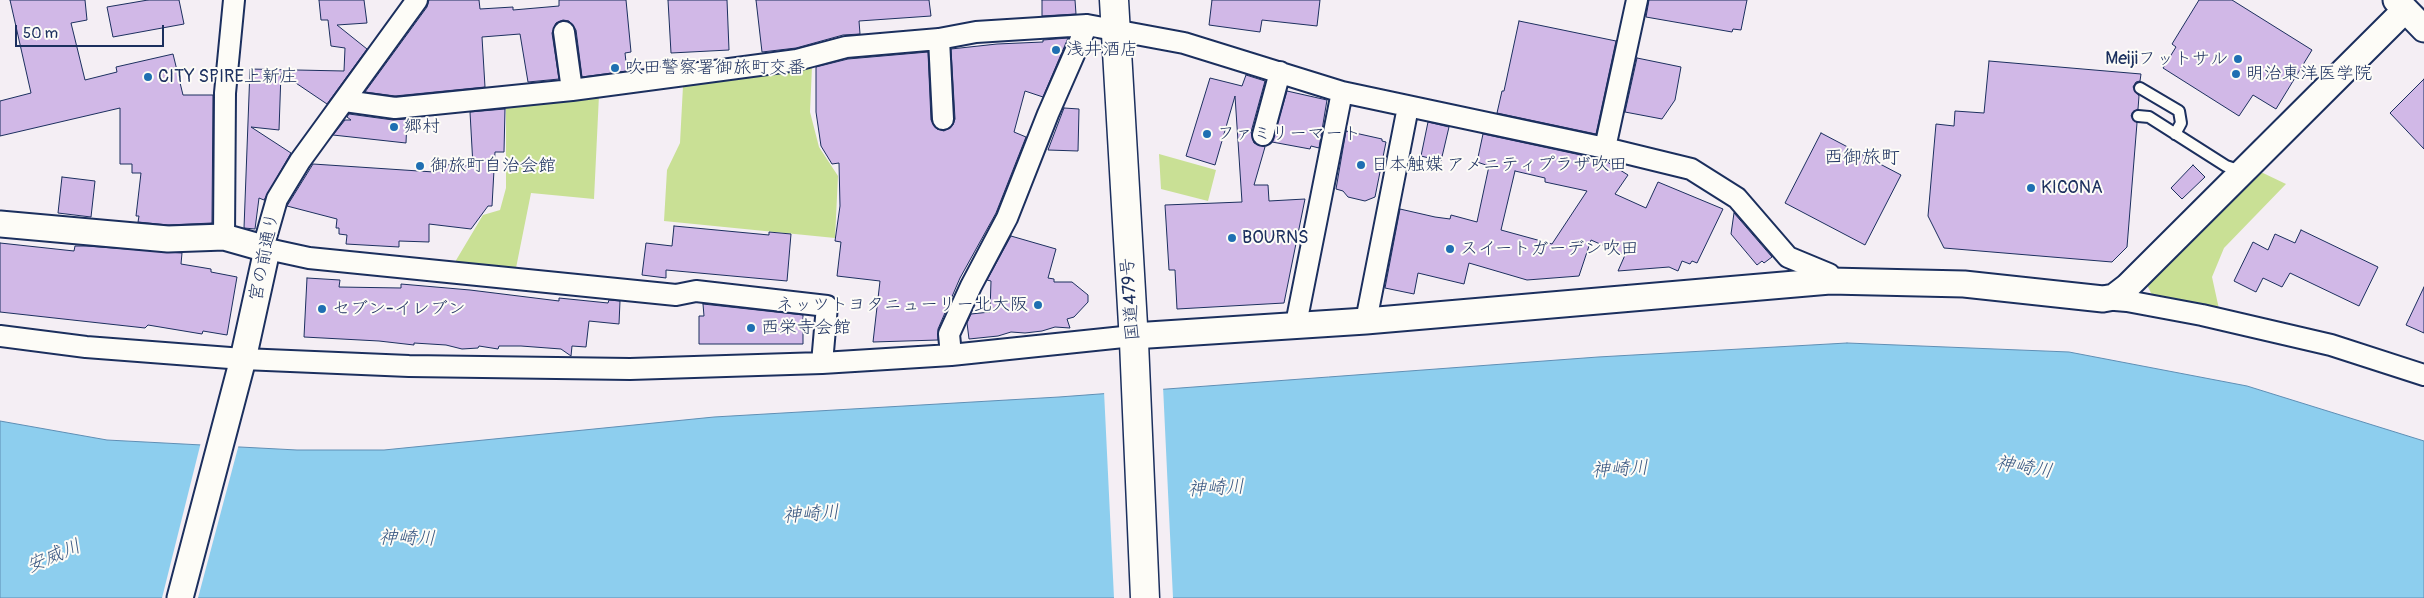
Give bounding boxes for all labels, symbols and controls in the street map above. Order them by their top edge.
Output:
scale bar [18,15,166,47]
text: 50 m [23,24,58,43]
place label: 浅井酒店 [1066,39,1138,61]
marker: 浅井酒店 [1050,44,1062,56]
place label: Meijiフットサル [2105,48,2228,70]
marker: Meijiフットサル [2232,53,2244,65]
place label: 吹田警察署御旅町交番 [625,57,805,79]
marker: 吹田警察署御旅町交番 [609,62,621,74]
place label: 明治東洋医学院 [2246,63,2372,85]
place label: CITY SPIRE上新庄 [158,66,298,88]
marker: 明治東洋医学院 [2230,68,2242,80]
marker: CITY SPIRE上新庄 [142,71,154,83]
place label: 郷村 [404,116,440,138]
marker: 郷村 [388,121,400,133]
place label: ファミリーマート [1217,123,1361,145]
marker: ファミリーマート [1201,128,1213,140]
district label: 西御旅町 [1824,147,1900,169]
place label: 日本触媒 アメニティプラザ吹田 [1371,154,1627,176]
place label: 御旅町自治会館 [430,155,556,177]
marker: 日本触媒 アメニティプラザ吹田 [1355,159,1367,171]
marker: 御旅町自治会館 [414,160,426,172]
place label: KICONA [2041,177,2103,199]
marker: KICONA [2025,182,2037,194]
street label: 宮の前通り [246,211,284,303]
place label: BOURNS [1242,227,1309,249]
marker: BOURNS [1226,232,1238,244]
place label: スイートガーデン吹田 [1460,238,1639,260]
marker: スイートガーデン吹田 [1444,243,1456,255]
street label: 国道479号 [1117,257,1145,341]
place label: ネッツトヨタニューリー北大阪 [776,294,1028,316]
place label: セブン-イレブン [332,298,466,320]
marker: ネッツトヨタニューリー北大阪 [1032,299,1044,311]
marker: セブン-イレブン [316,303,328,315]
place label: 西栄寺会館 [761,317,851,339]
marker: 西栄寺会館 [745,322,757,334]
water label: 神崎川 [1994,452,2054,484]
water label: 神崎川 [1591,457,1649,483]
water label: 神崎川 [1187,476,1245,502]
water label: 神崎川 [782,502,840,528]
water label: 神崎川 [378,527,436,551]
water label: 安威川 [23,535,85,579]

